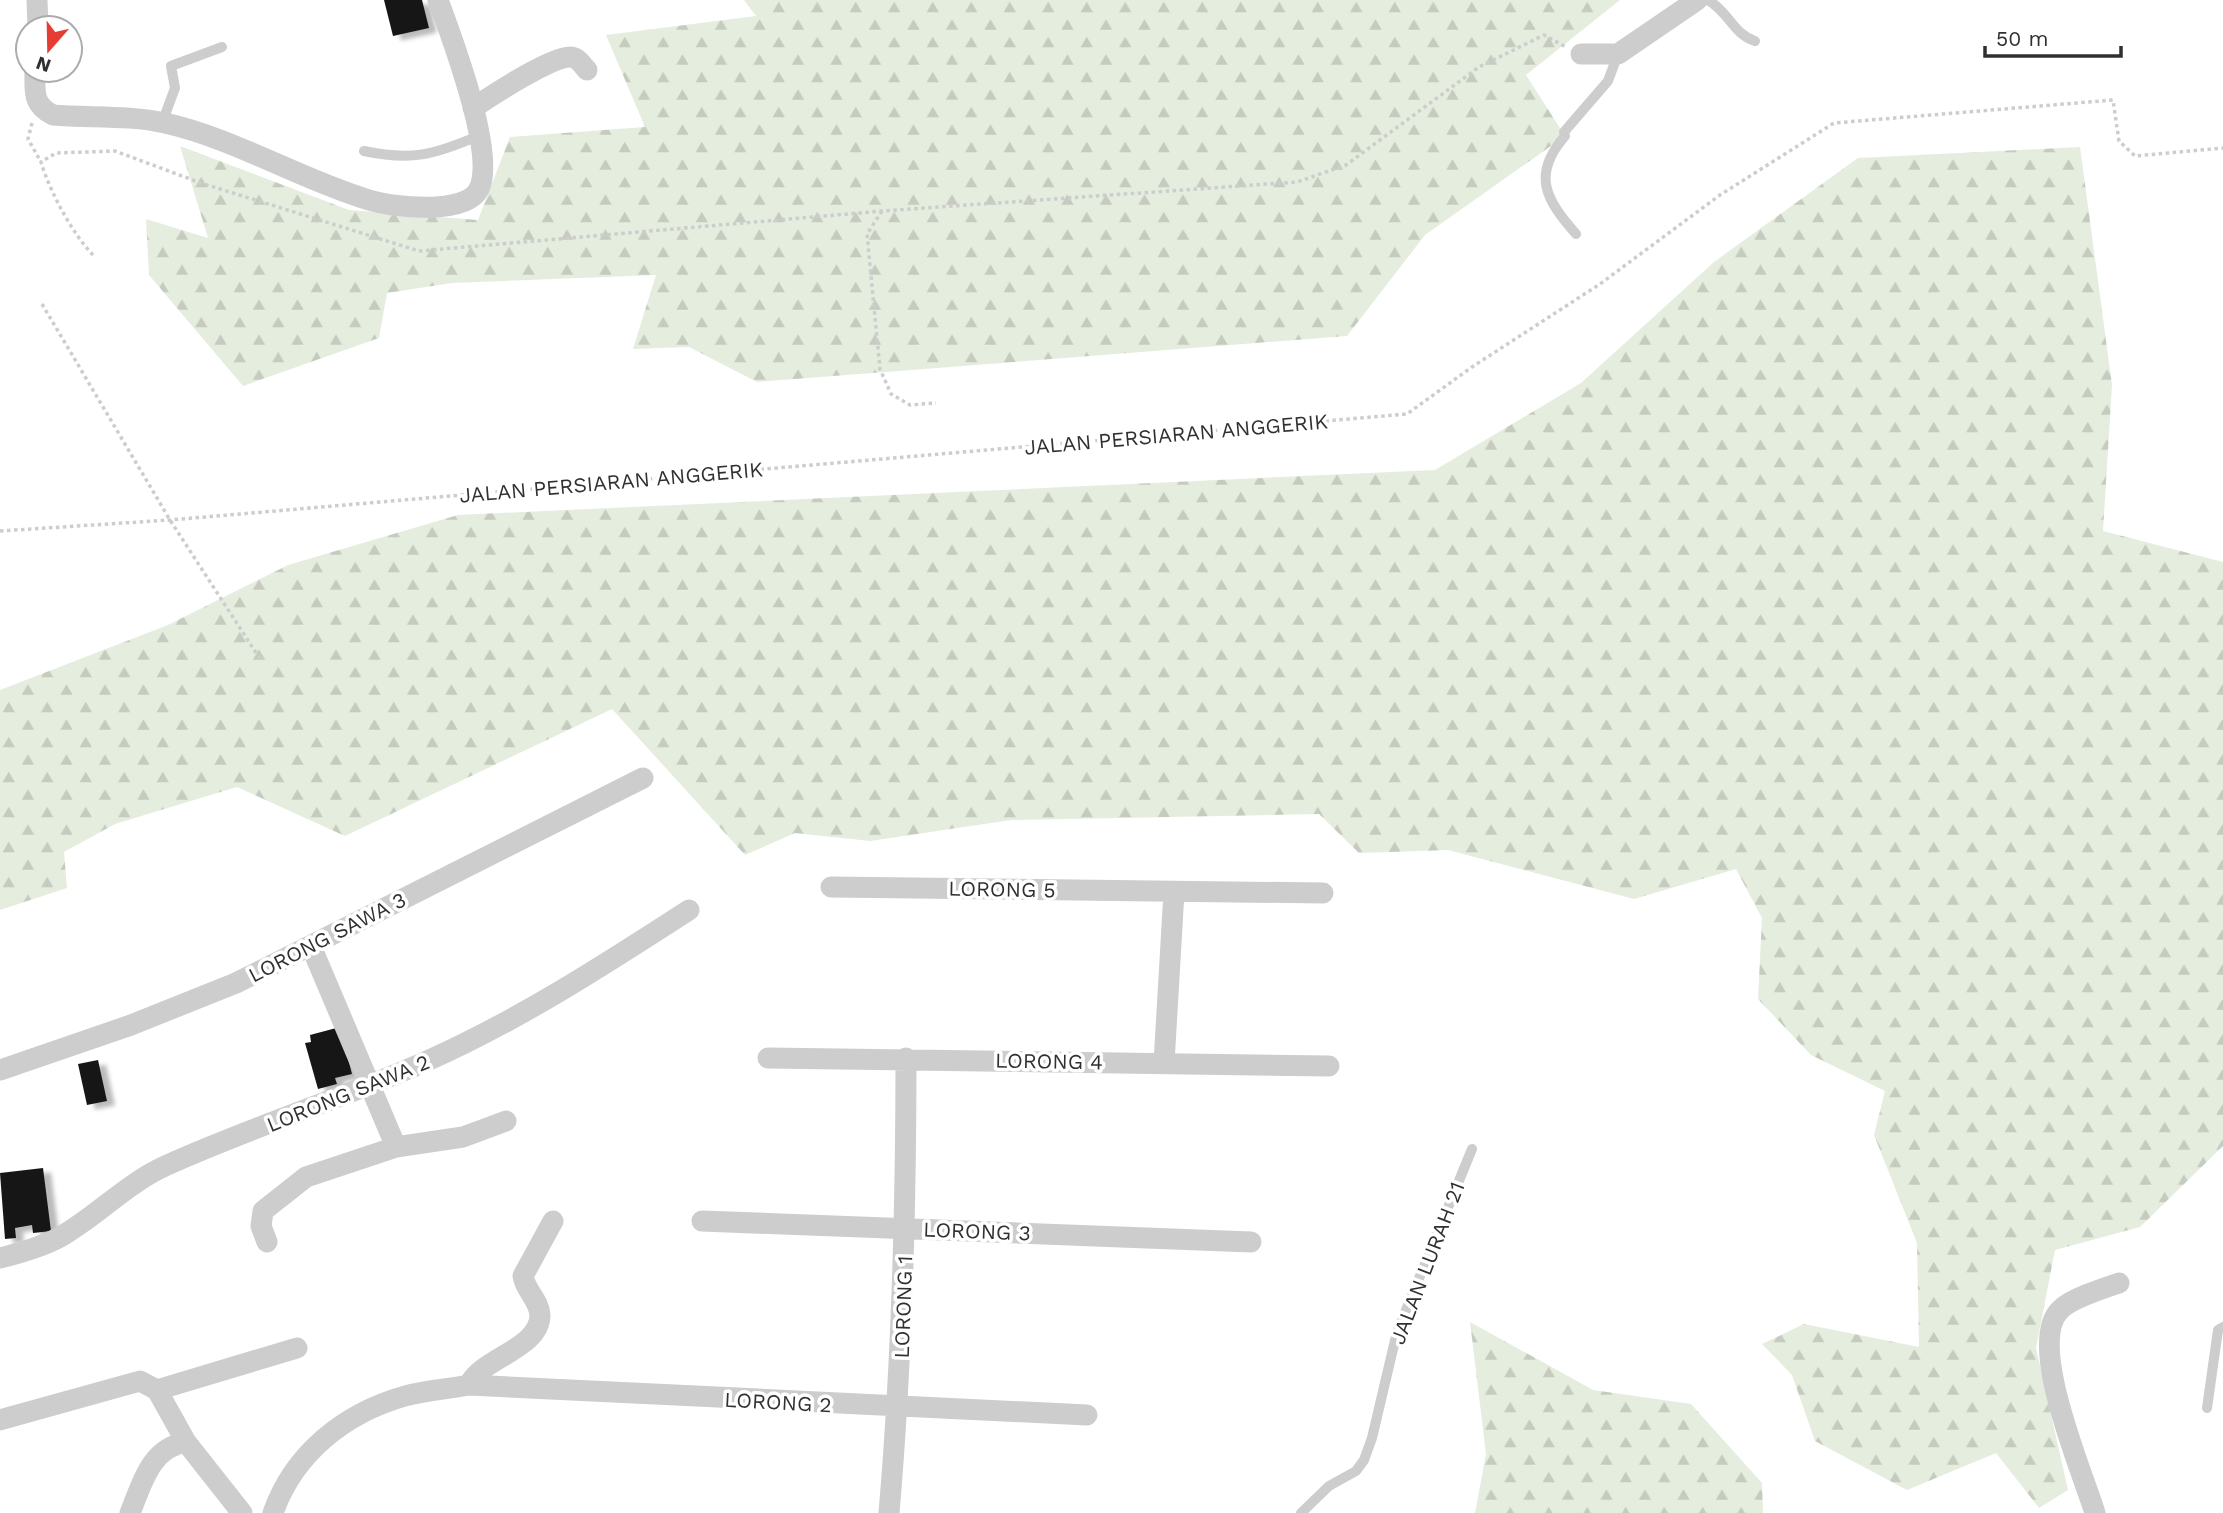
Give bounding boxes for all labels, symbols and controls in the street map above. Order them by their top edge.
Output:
north arrow [14,14,84,84]
scale bar [1985,14,2122,58]
text: 50 m [1996,26,2048,51]
text: N [33,51,54,78]
street label: JALAN PERSIARAN ANGGERIK [1023,408,1329,460]
street label: JALAN PERSIARAN ANGGERIK [458,456,764,508]
street label: LORONG 5 [948,876,1056,902]
street label: LORONG SAWA 3 [244,887,410,987]
street label: LORONG 4 [995,1048,1103,1074]
street label: LORONG SAWA 2 [263,1049,433,1137]
street label: JALAN LURAH 21 [1384,1178,1470,1348]
street label: LORONG 3 [923,1217,1031,1245]
street label: LORONG 1 [889,1255,917,1359]
street label: LORONG 2 [724,1387,832,1417]

